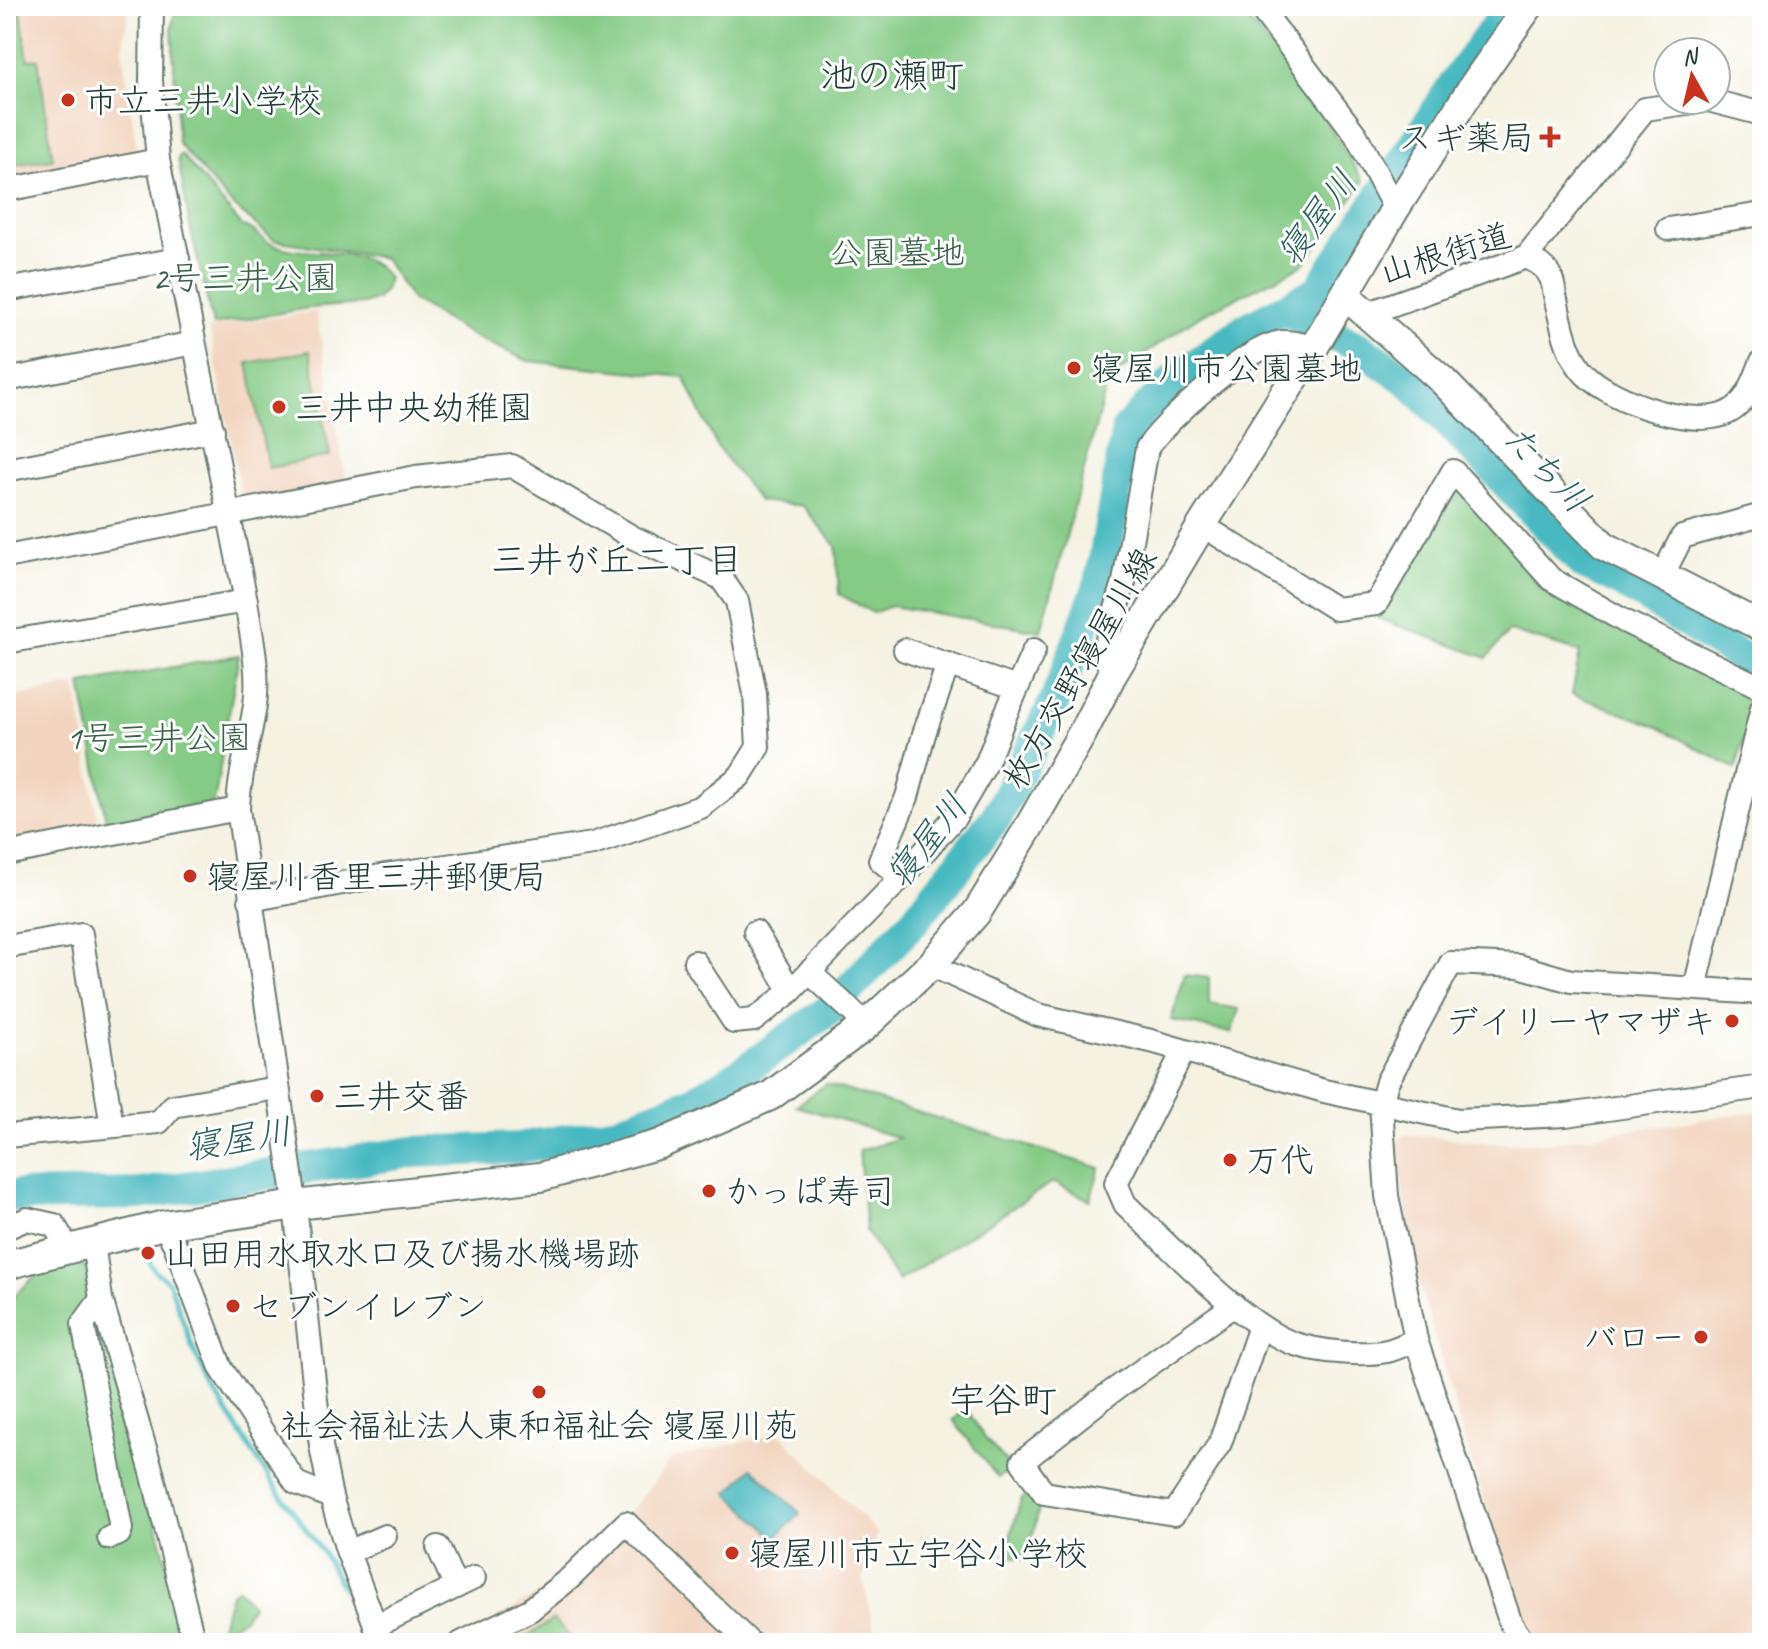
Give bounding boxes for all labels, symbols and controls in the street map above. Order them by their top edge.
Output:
north arrow [1652,36,1732,116]
text: N [1681,42,1701,72]
district label: 池の瀬町 [820,52,964,98]
place label: 市立三井小学校 [84,79,322,122]
marker: 市立三井小学校 [59,91,77,109]
place label: スギ薬局 [1398,116,1534,159]
marker: スギ薬局 [1541,128,1559,146]
water label: 寝屋川 [1266,161,1368,275]
street label: 山根街道 [1374,213,1516,294]
park label: 公園墓地 [829,231,965,274]
park label: 2号三井公園 [152,256,338,299]
place label: 寝屋川市公園墓地 [1090,347,1362,390]
marker: 寝屋川市公園墓地 [1065,359,1083,377]
place label: 三井中央幼稚園 [295,386,533,429]
marker: 三井中央幼稚園 [270,398,288,416]
water label: たち川 [1493,414,1600,523]
district label: 三井が丘二丁目 [491,537,743,583]
street label: 枚方交野寝屋川線 [993,540,1166,797]
park label: 1号三井公園 [66,716,252,759]
water label: 寝屋川 [875,784,978,897]
place label: 寝屋川香里三井郵便局 [206,855,546,898]
marker: 寝屋川香里三井郵便局 [181,867,199,885]
place label: デイリーヤマザキ [1445,1000,1716,1043]
marker: デイリーヤマザキ [1723,1012,1741,1030]
place label: 三井交番 [333,1075,469,1118]
marker: 三井交番 [308,1087,326,1105]
water label: 寝屋川 [181,1108,295,1170]
place label: 万代 [1246,1139,1314,1182]
marker: 万代 [1221,1151,1239,1169]
place label: かっぱ寿司 [725,1170,895,1213]
marker: かっぱ寿司 [700,1182,718,1200]
place label: 山田用水取水口及び揚水機場跡 [164,1232,640,1275]
marker: 山田用水取水口及び揚水機場跡 [139,1244,157,1262]
place label: セブンイレブン [249,1285,487,1328]
marker: セブンイレブン [224,1297,242,1315]
place label: バロー [1583,1316,1685,1359]
marker: バロー [1692,1328,1710,1346]
district label: 宇谷町 [949,1377,1057,1423]
marker: 社会福祉法人東和福祉会 寝屋川苑 [530,1383,548,1401]
place label: 社会福祉法人東和福祉会 寝屋川苑 [280,1404,798,1447]
place label: 寝屋川市立宇谷小学校 [748,1532,1088,1575]
marker: 寝屋川市立宇谷小学校 [723,1544,741,1562]

